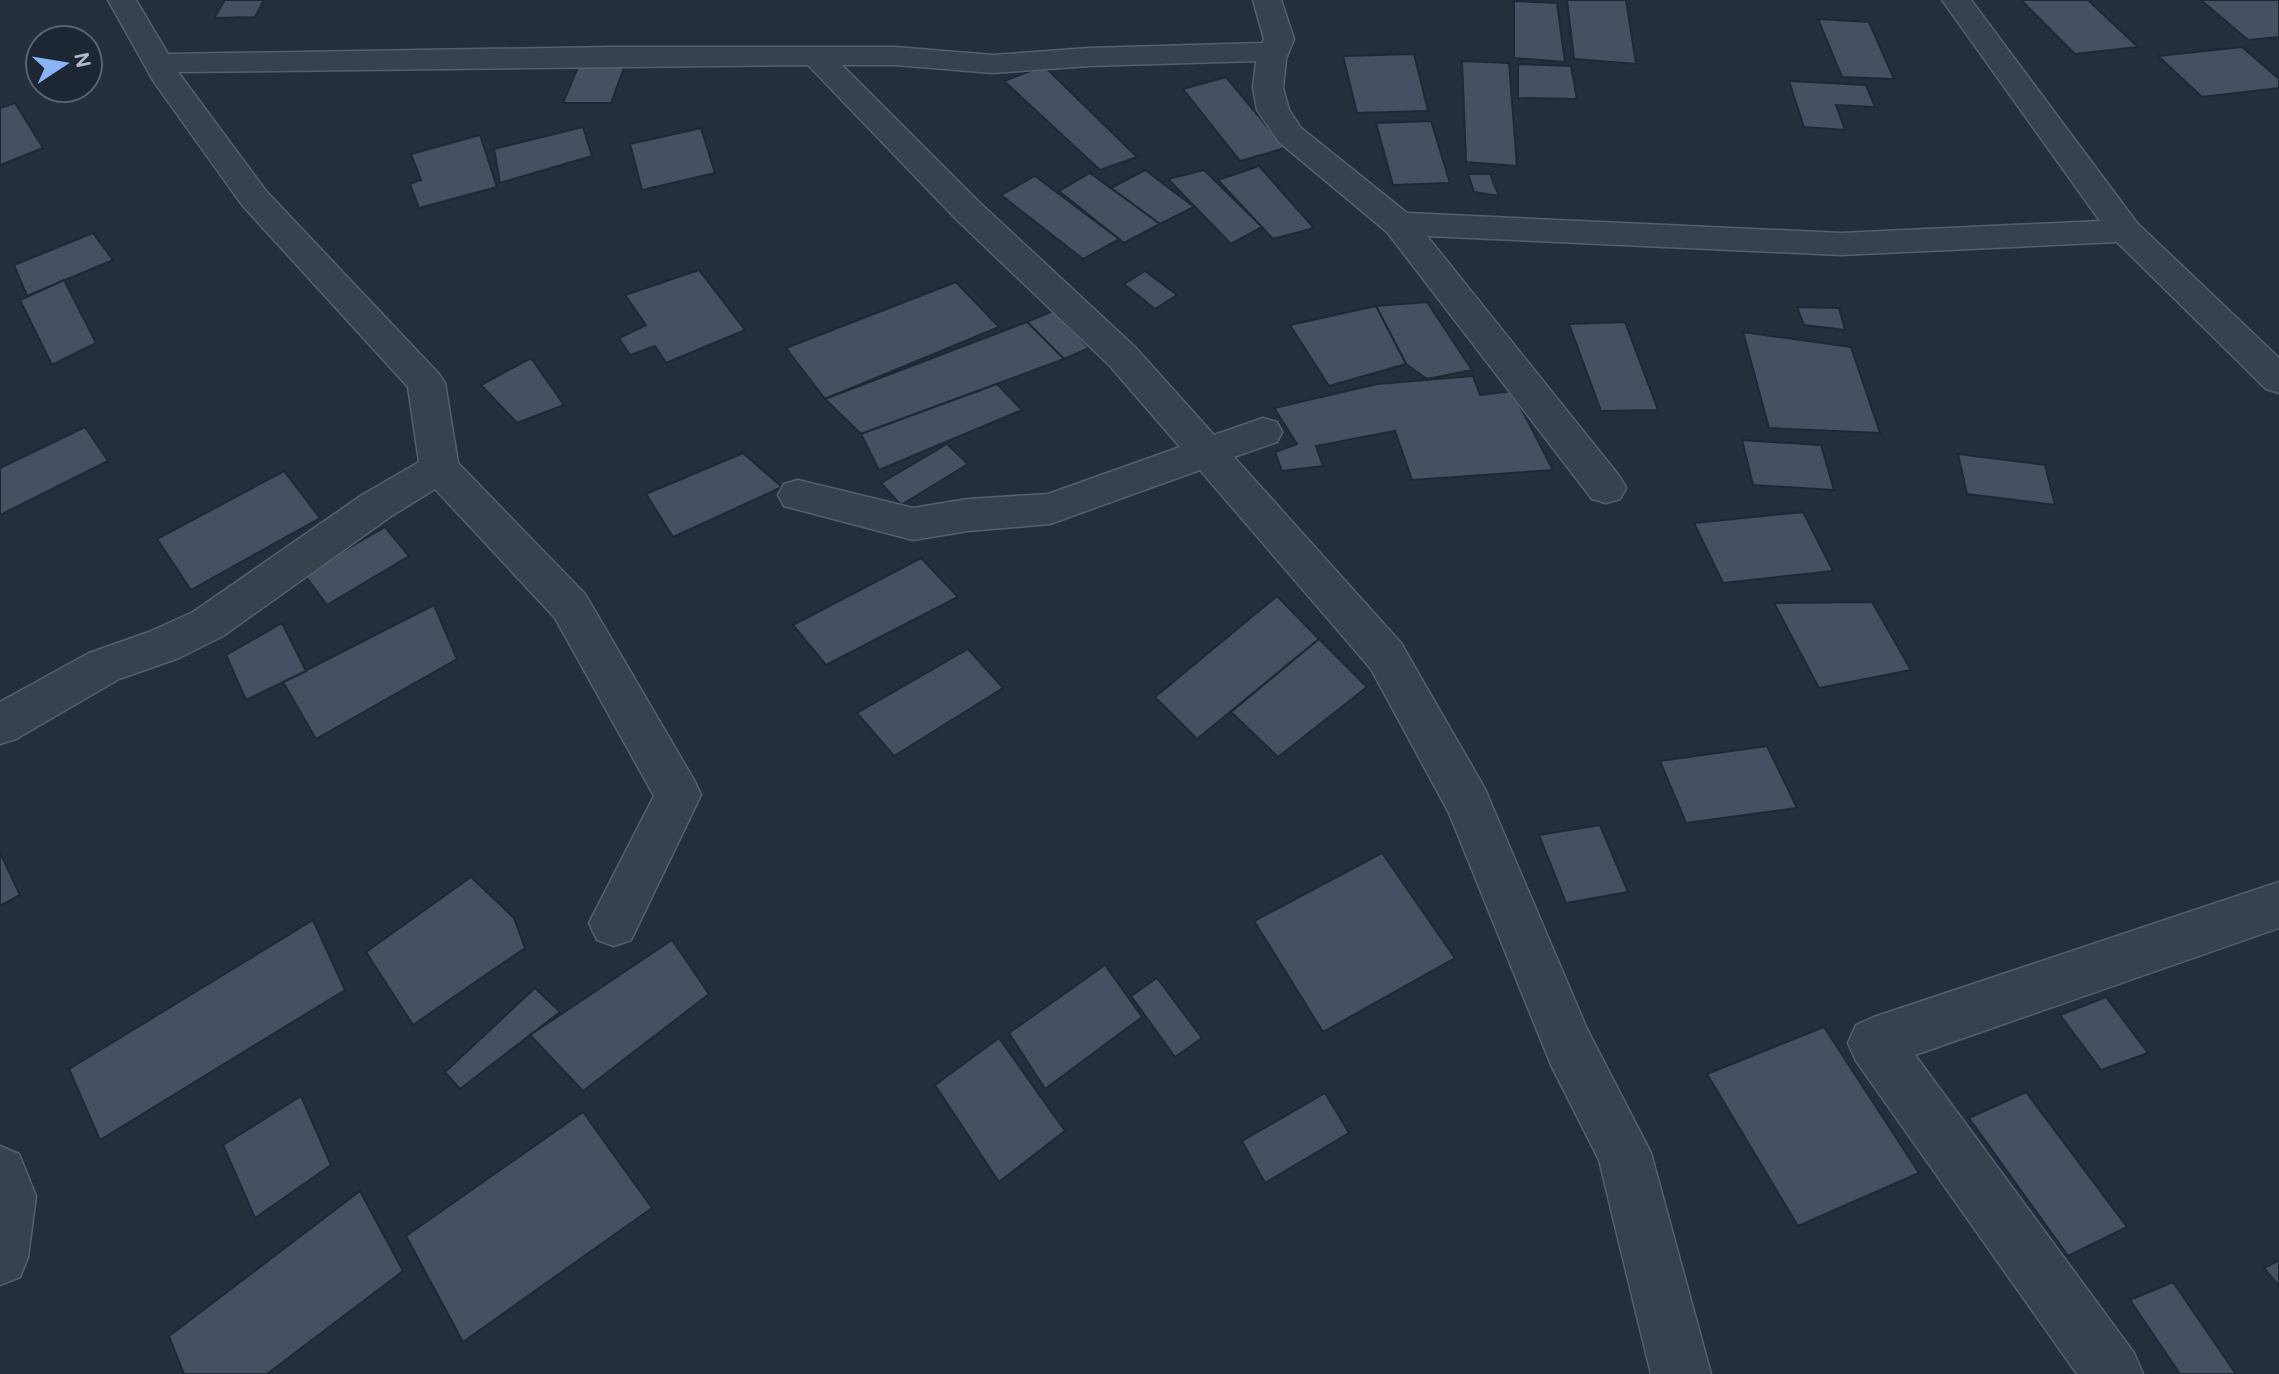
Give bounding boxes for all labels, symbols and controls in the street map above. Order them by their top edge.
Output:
north arrow [24,24,104,104]
text: N [68,50,97,70]

